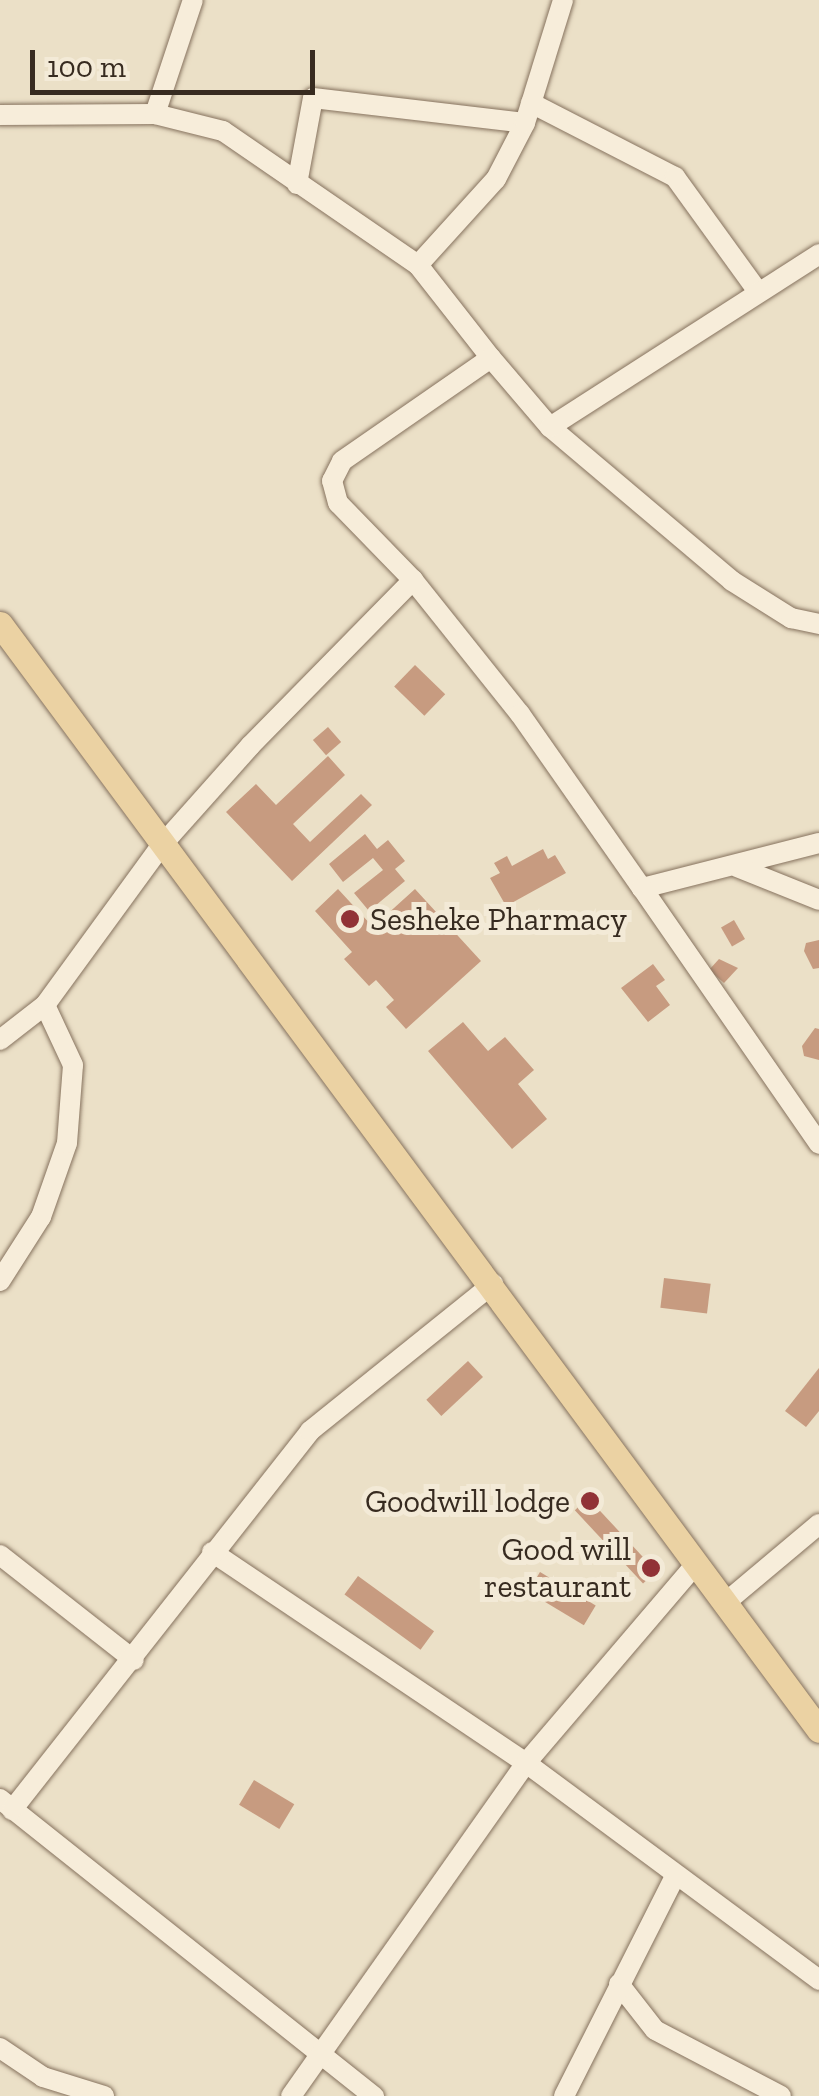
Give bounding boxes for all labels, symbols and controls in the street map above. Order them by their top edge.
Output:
scale bar [35,30,320,92]
text: 100 m [47,49,126,85]
place label: Sesheke Pharmacy [370,900,627,938]
marker: Sesheke Pharmacy [339,908,361,930]
place label: Goodwill lodge [365,1482,570,1520]
marker: Goodwill lodge [579,1490,601,1512]
place label: Good will restaurant [484,1531,631,1606]
marker: Good will restaurant [640,1557,662,1579]

